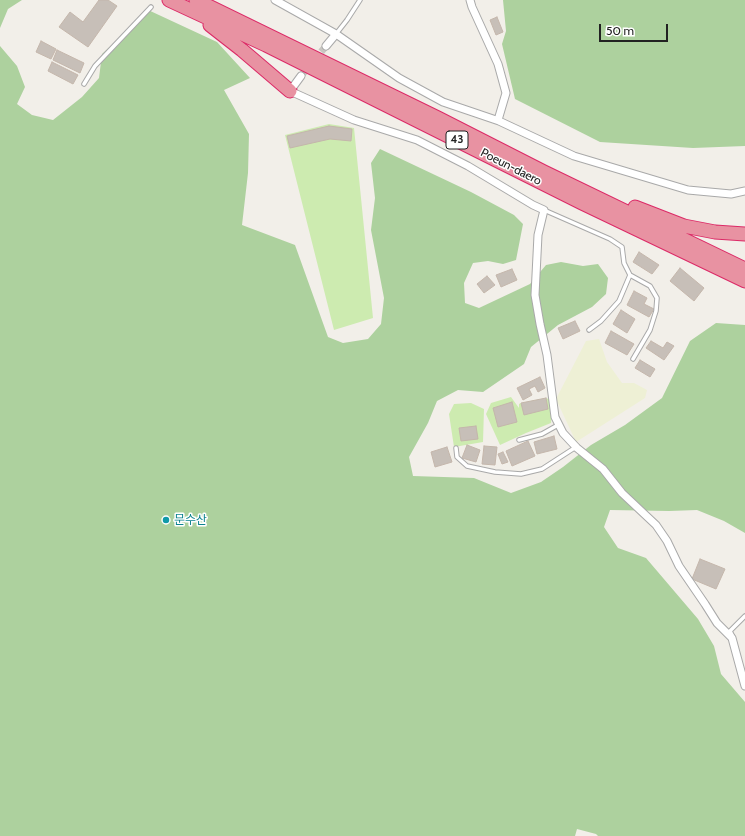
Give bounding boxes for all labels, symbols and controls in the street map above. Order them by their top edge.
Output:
scale bar [601,16,670,42]
text: 50 m [606,23,634,38]
road number: 43 [446,131,468,149]
street label: Poeun-daero [478,146,544,188]
place label: 문수산 [174,513,207,527]
marker: 문수산 [161,515,171,525]

